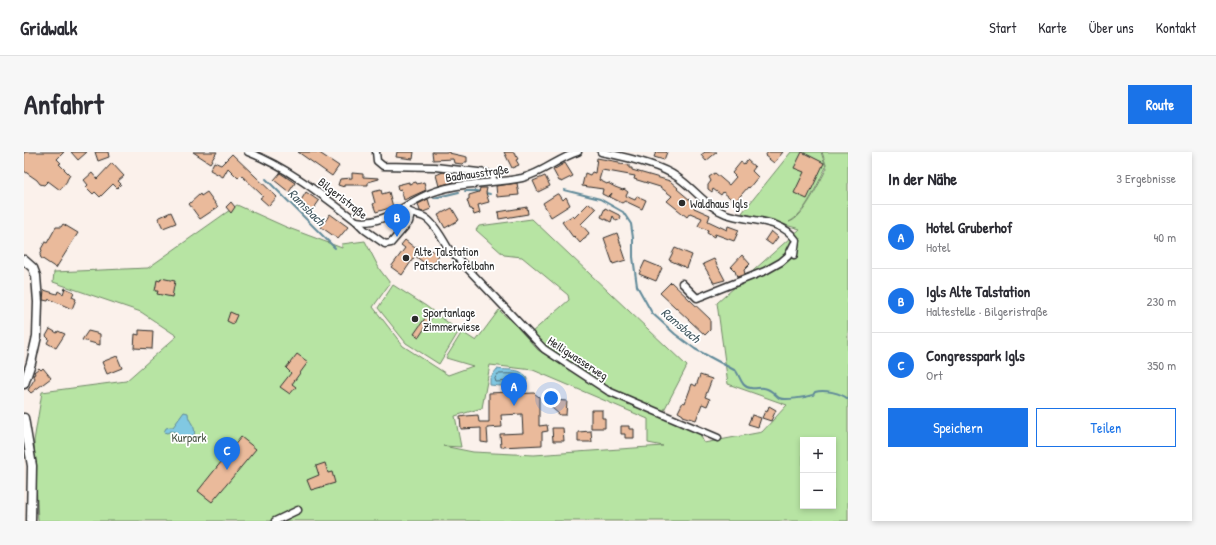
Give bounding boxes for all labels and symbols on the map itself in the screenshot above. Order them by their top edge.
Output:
street label: Badhausstraße [444,160,510,186]
street label: Bilgeristraße [315,173,371,223]
water label: Ramsbach [284,184,331,231]
place label: Waldhaus Igls [690,195,748,212]
marker: Waldhaus Igls [677,198,687,208]
pin: B [384,204,410,237]
place label: Alte Talstation Patscherkofelbahn [414,243,495,274]
marker: Alte Talstation Patscherkofelbahn [401,253,411,263]
water label: Ramsbach [658,303,706,348]
place label: Sportanlage Zimmerwiese [423,304,480,335]
marker: Sportanlage Zimmerwiese [410,314,420,324]
street label: Heiligwasserweg [544,332,612,384]
pin: A [501,373,527,406]
your location [541,388,561,408]
park label: Kurpark [171,429,207,446]
pin: C [214,437,240,470]

